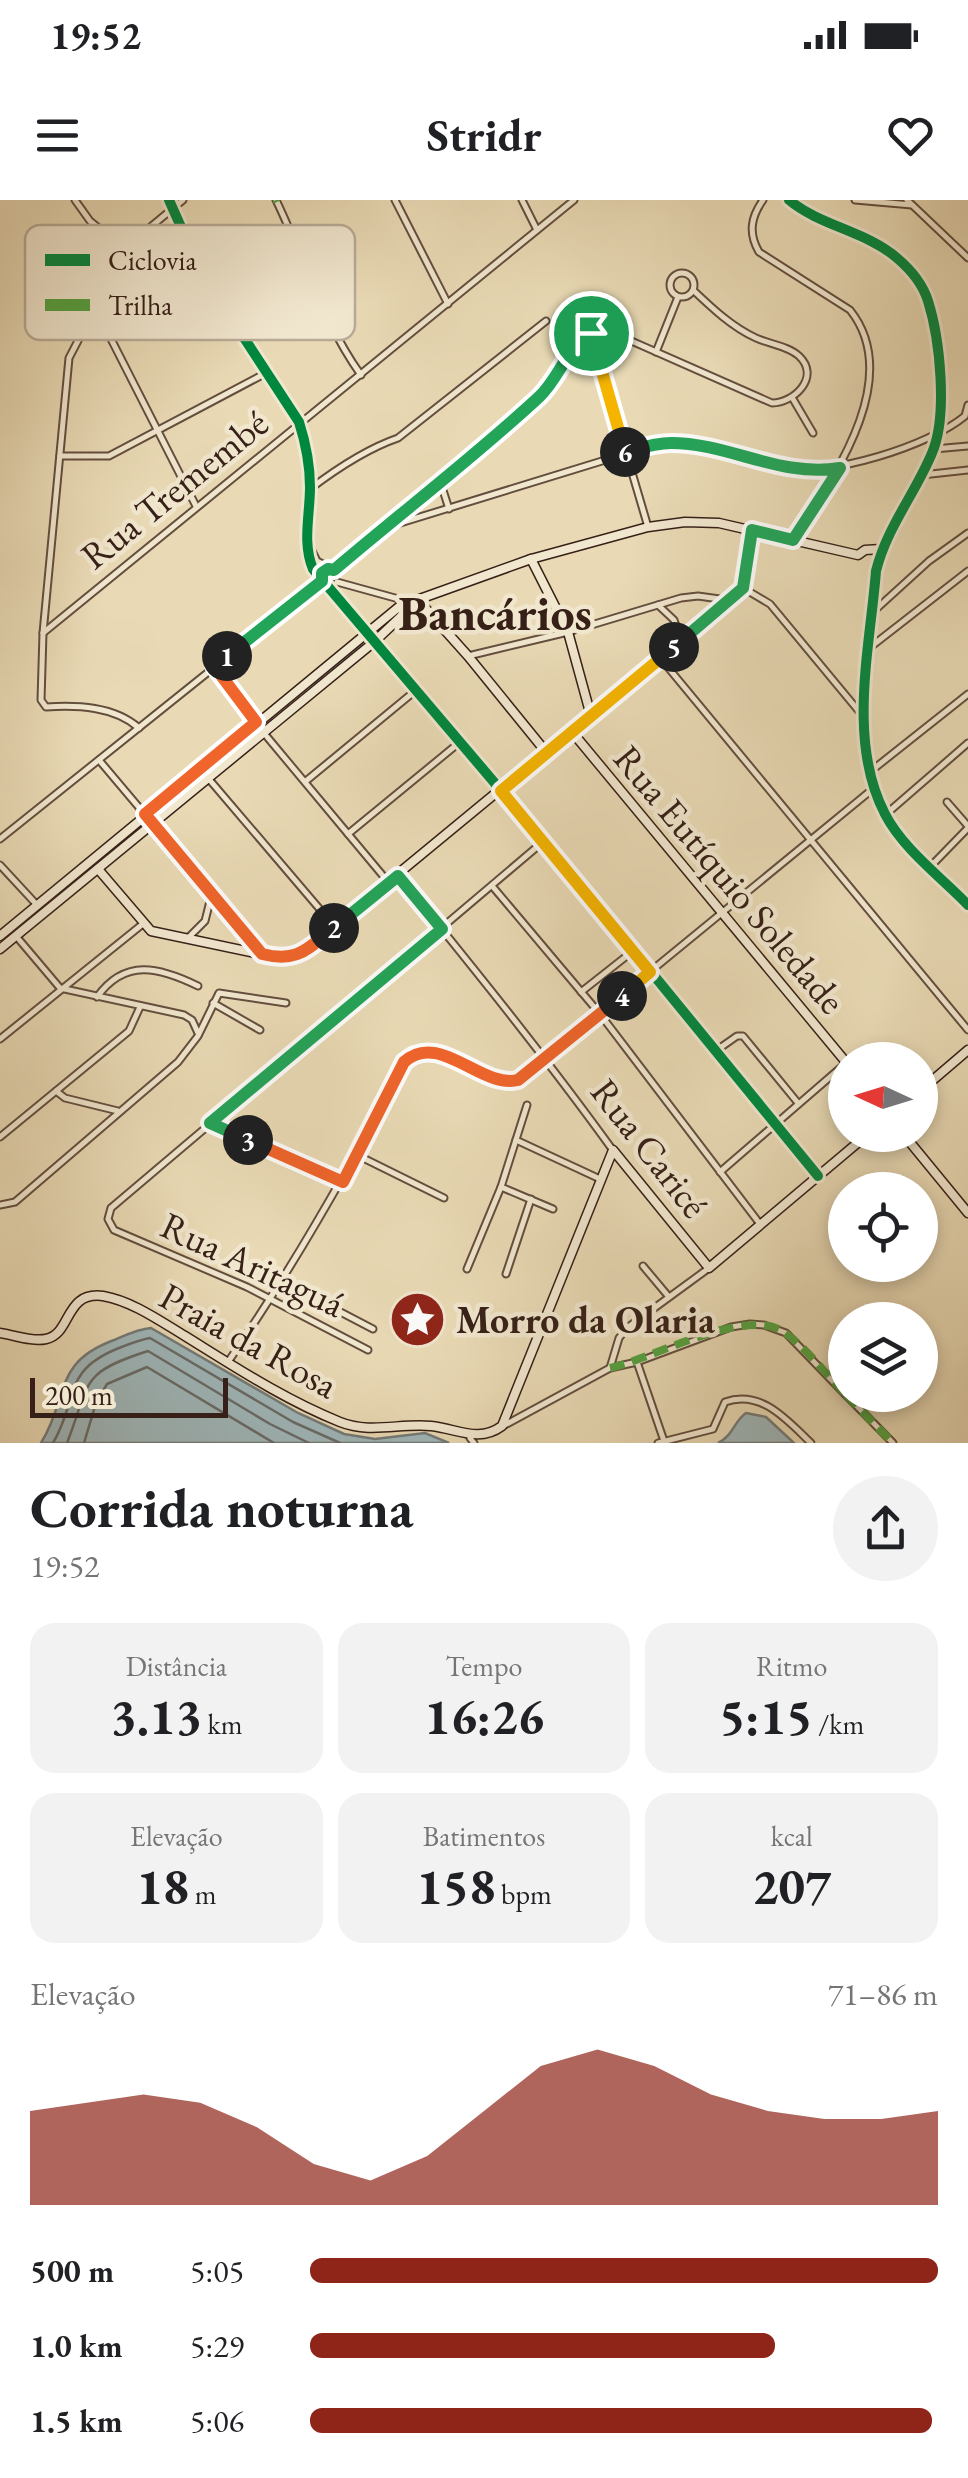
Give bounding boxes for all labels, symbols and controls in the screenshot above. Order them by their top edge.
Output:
text: 19:52 [50,11,141,60]
text: Stridr [427,106,541,164]
icon: menu [30,108,85,163]
icon: heart [883,108,938,163]
legend [25,225,355,340]
text: Ciclovia [108,242,197,278]
text: Trilha [108,287,173,323]
pin [549,291,634,376]
icon: arrive [564,306,619,361]
street label: Rua Tremembé [70,398,278,580]
pin: 6 [600,427,650,477]
text: 6 [618,434,632,470]
district label: Bancários [398,582,592,644]
pin: 5 [649,622,699,672]
text: 5 [667,629,681,665]
pin: 1 [202,631,252,681]
text: 1 [220,638,234,674]
street label: Rua Eutíquio Soledade [603,735,857,1023]
pin: 2 [309,903,359,953]
text: 2 [327,910,341,946]
pin: 4 [597,971,647,1021]
text: 4 [615,978,629,1014]
north arrow [828,1042,938,1152]
map controls [828,1042,938,1412]
street label: Rua Caricé [580,1068,720,1228]
pin: 3 [223,1115,273,1165]
text: 3 [241,1122,255,1158]
button: locate [828,1172,938,1282]
street label: Rua Aritaguá [153,1200,353,1328]
street label: Praia da Rosa [151,1271,347,1409]
place icon: Morro da Olaria [387,1289,447,1349]
place label: Morro da Olaria [456,1295,715,1344]
button: layers [828,1302,938,1412]
scale bar [30,1373,228,1418]
text: 200 m [45,1377,113,1413]
text: Corrida noturna [30,1472,413,1543]
button: share [833,1476,938,1581]
text: 19:52 [30,1545,99,1587]
text: Distância [126,1648,227,1684]
text: Tempo [446,1648,522,1684]
text: Ritmo [756,1648,827,1684]
text: 3.13 [110,1684,202,1749]
text: 16:26 [424,1684,544,1749]
text: 5:15 [719,1684,813,1749]
text: km [202,1706,242,1742]
text: /km [813,1706,864,1742]
text: Elevação [130,1818,223,1854]
text: Batimentos [423,1818,545,1854]
text: kcal [771,1818,813,1854]
text: 18 [136,1854,189,1919]
text: 158 [416,1854,496,1919]
text: 207 [752,1854,831,1919]
text: m [189,1876,216,1912]
text: bpm [496,1876,552,1912]
text: Elevação [30,1973,136,2015]
text: 71–86 m [828,1973,938,2015]
text: 500 m [30,2250,114,2292]
text: 5:05 [190,2250,244,2292]
text: 1.0 km [30,2325,123,2367]
text: 5:29 [190,2325,244,2367]
text: 1.5 km [30,2400,123,2442]
text: 5:06 [190,2400,244,2442]

